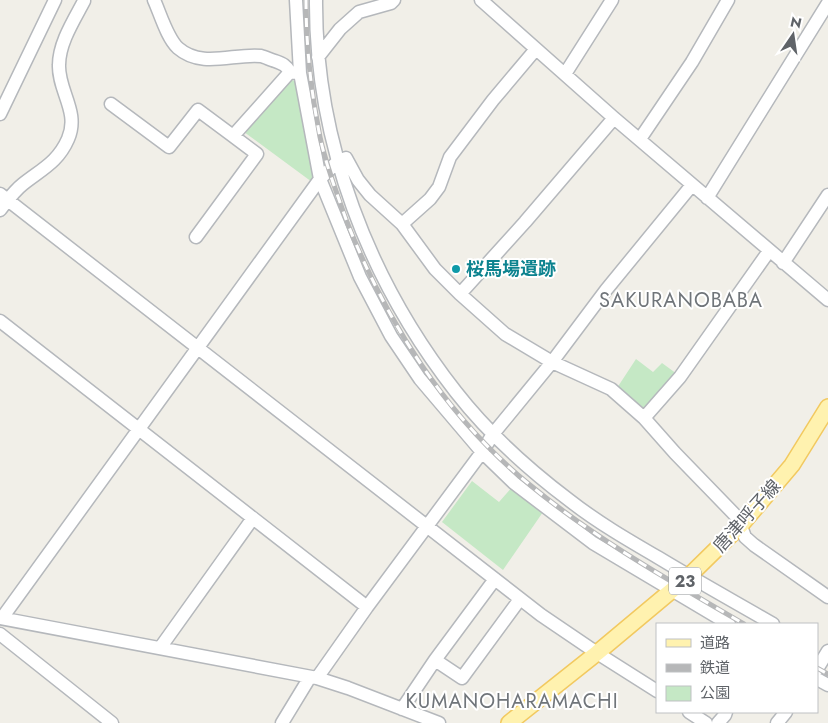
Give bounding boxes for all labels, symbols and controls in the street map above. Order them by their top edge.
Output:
north arrow [768,10,818,60]
text: N [788,11,804,33]
place label: 桜馬場遺跡 [466,256,556,282]
marker: 桜馬場遺跡 [450,263,462,275]
district label: SAKURANOBABA [599,286,763,315]
street label: 唐津呼子線 [707,474,787,558]
road number: 23 [669,568,701,594]
legend [656,623,818,713]
text: 道路 [700,632,730,654]
text: 鉄道 [700,657,730,679]
text: 公園 [700,682,730,704]
district label: KUMANOHARAMACHI [405,687,619,716]

